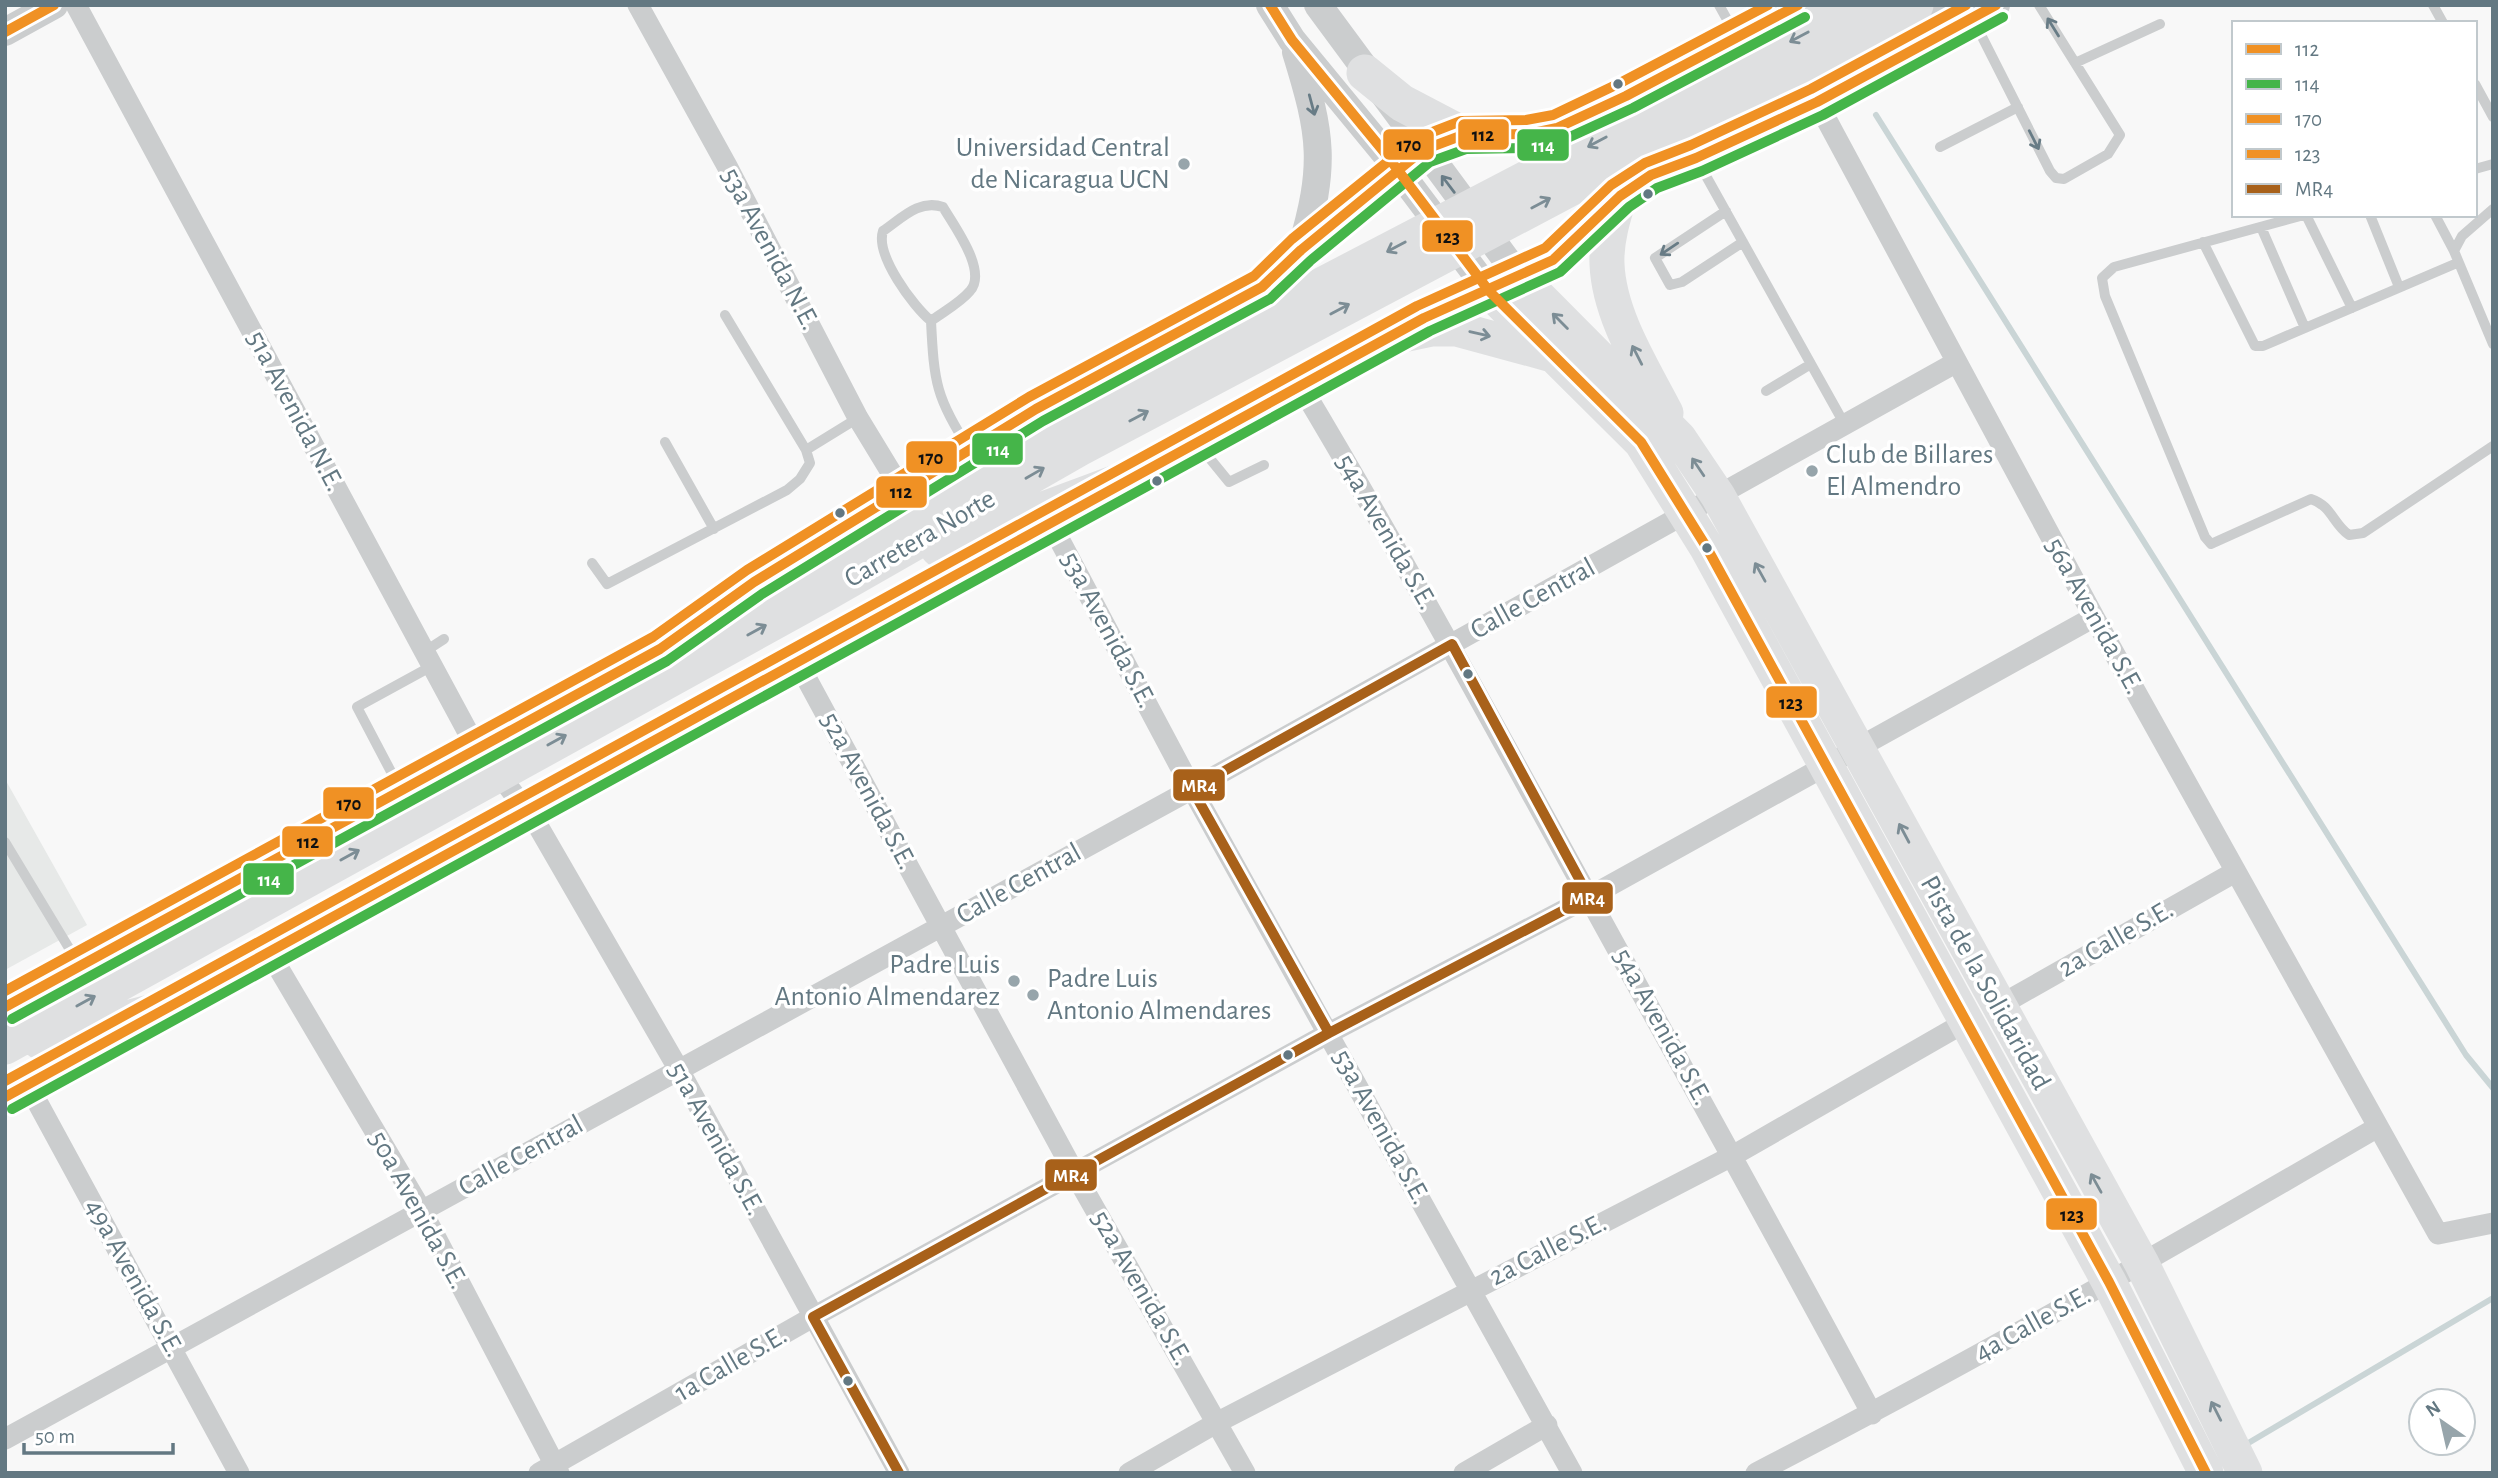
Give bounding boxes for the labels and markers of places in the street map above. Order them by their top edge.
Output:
unlabelled marker [1611,77,1625,91]
place label: Universidad Central de Nicaragua UCN [956,134,1170,194]
marker: Universidad Central de Nicaragua UCN [1176,156,1192,172]
unlabelled marker [1641,187,1655,201]
place label: Club de Billares El Almendro [1826,441,1993,501]
marker: Club de Billares El Almendro [1804,463,1820,479]
unlabelled marker [1150,474,1164,488]
unlabelled marker [833,506,847,520]
unlabelled marker [1700,541,1714,555]
unlabelled marker [1461,667,1475,681]
place label: Padre Luis Antonio Almendarez [775,951,1000,1011]
place label: Padre Luis Antonio Almendares [1047,965,1271,1025]
marker: Padre Luis Antonio Almendarez [1006,973,1022,989]
marker: Padre Luis Antonio Almendares [1025,987,1041,1003]
unlabelled marker [1281,1048,1295,1062]
unlabelled marker [841,1374,855,1388]

